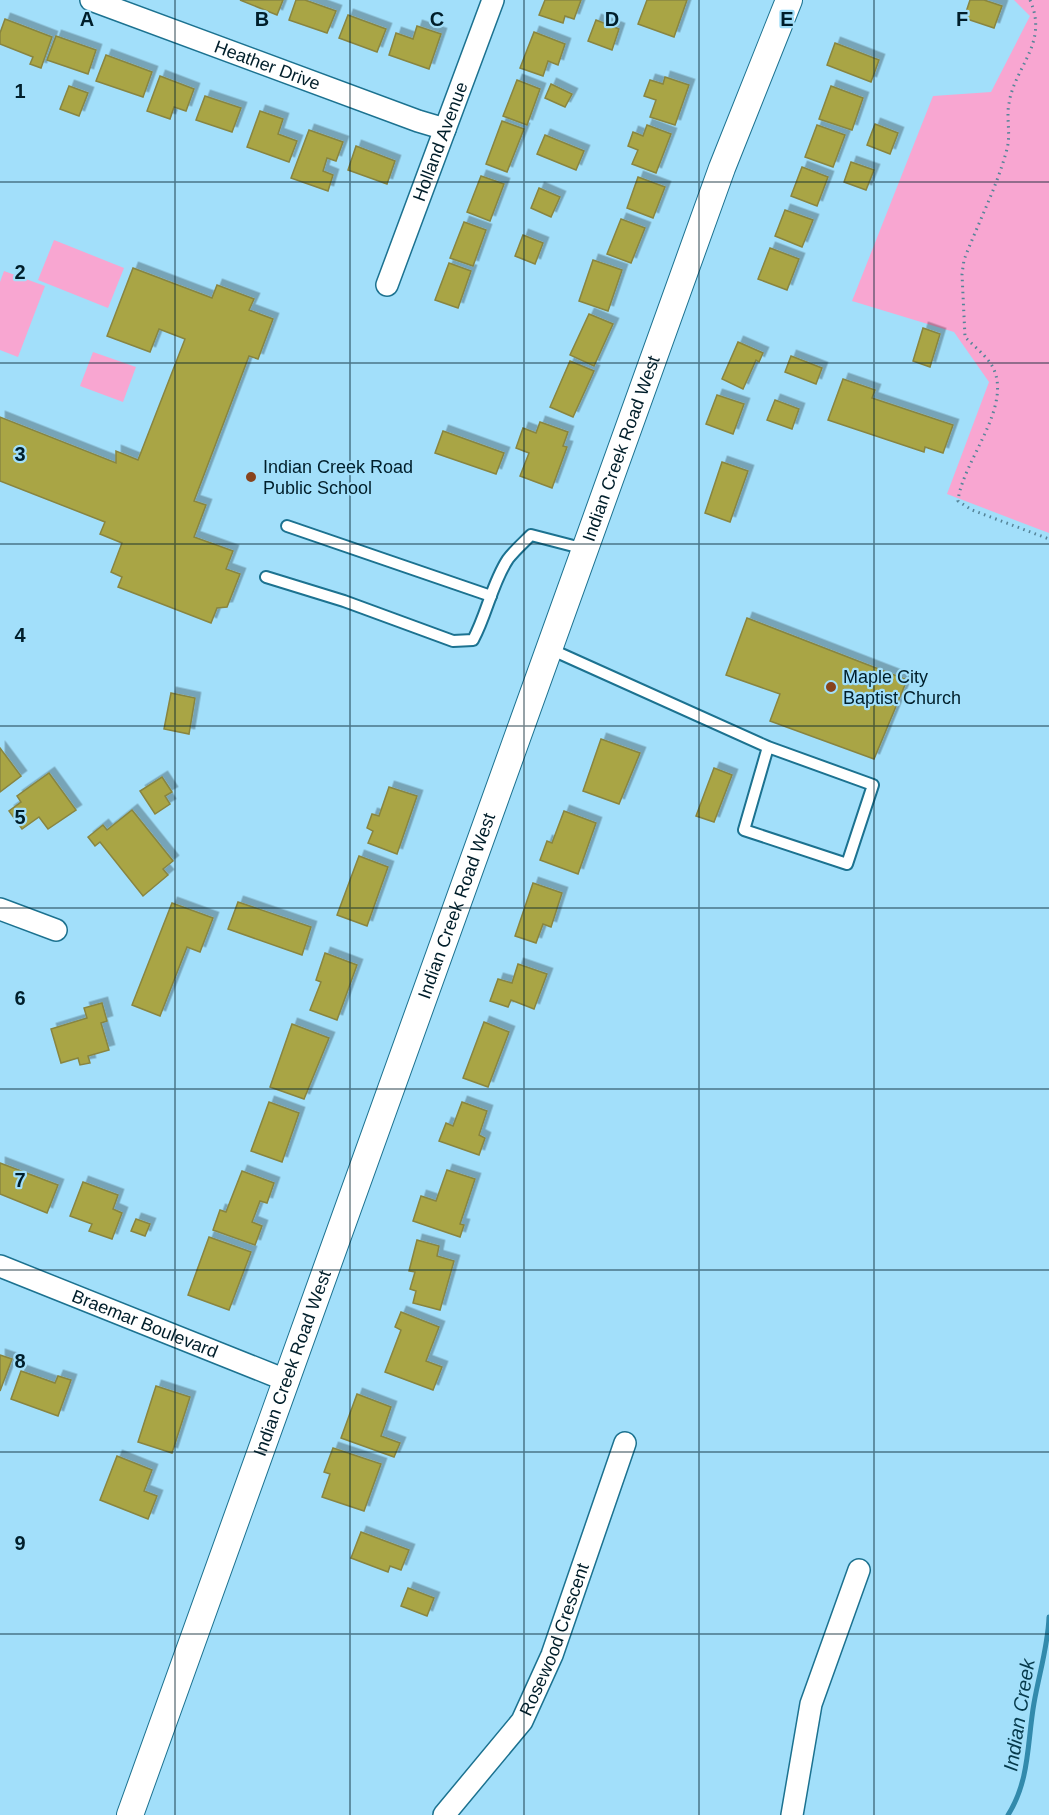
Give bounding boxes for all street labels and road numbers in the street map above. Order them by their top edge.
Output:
street label: Heather Drive [212,37,323,94]
street label: Holland Avenue [409,79,472,204]
street label: Indian Creek Road West [579,353,664,544]
street label: Indian Creek Road West [414,810,499,1002]
street label: Indian Creek Road West [250,1268,335,1459]
street label: Braemar Boulevard [69,1286,221,1362]
street label: Rosewood Crescent [516,1561,593,1719]

